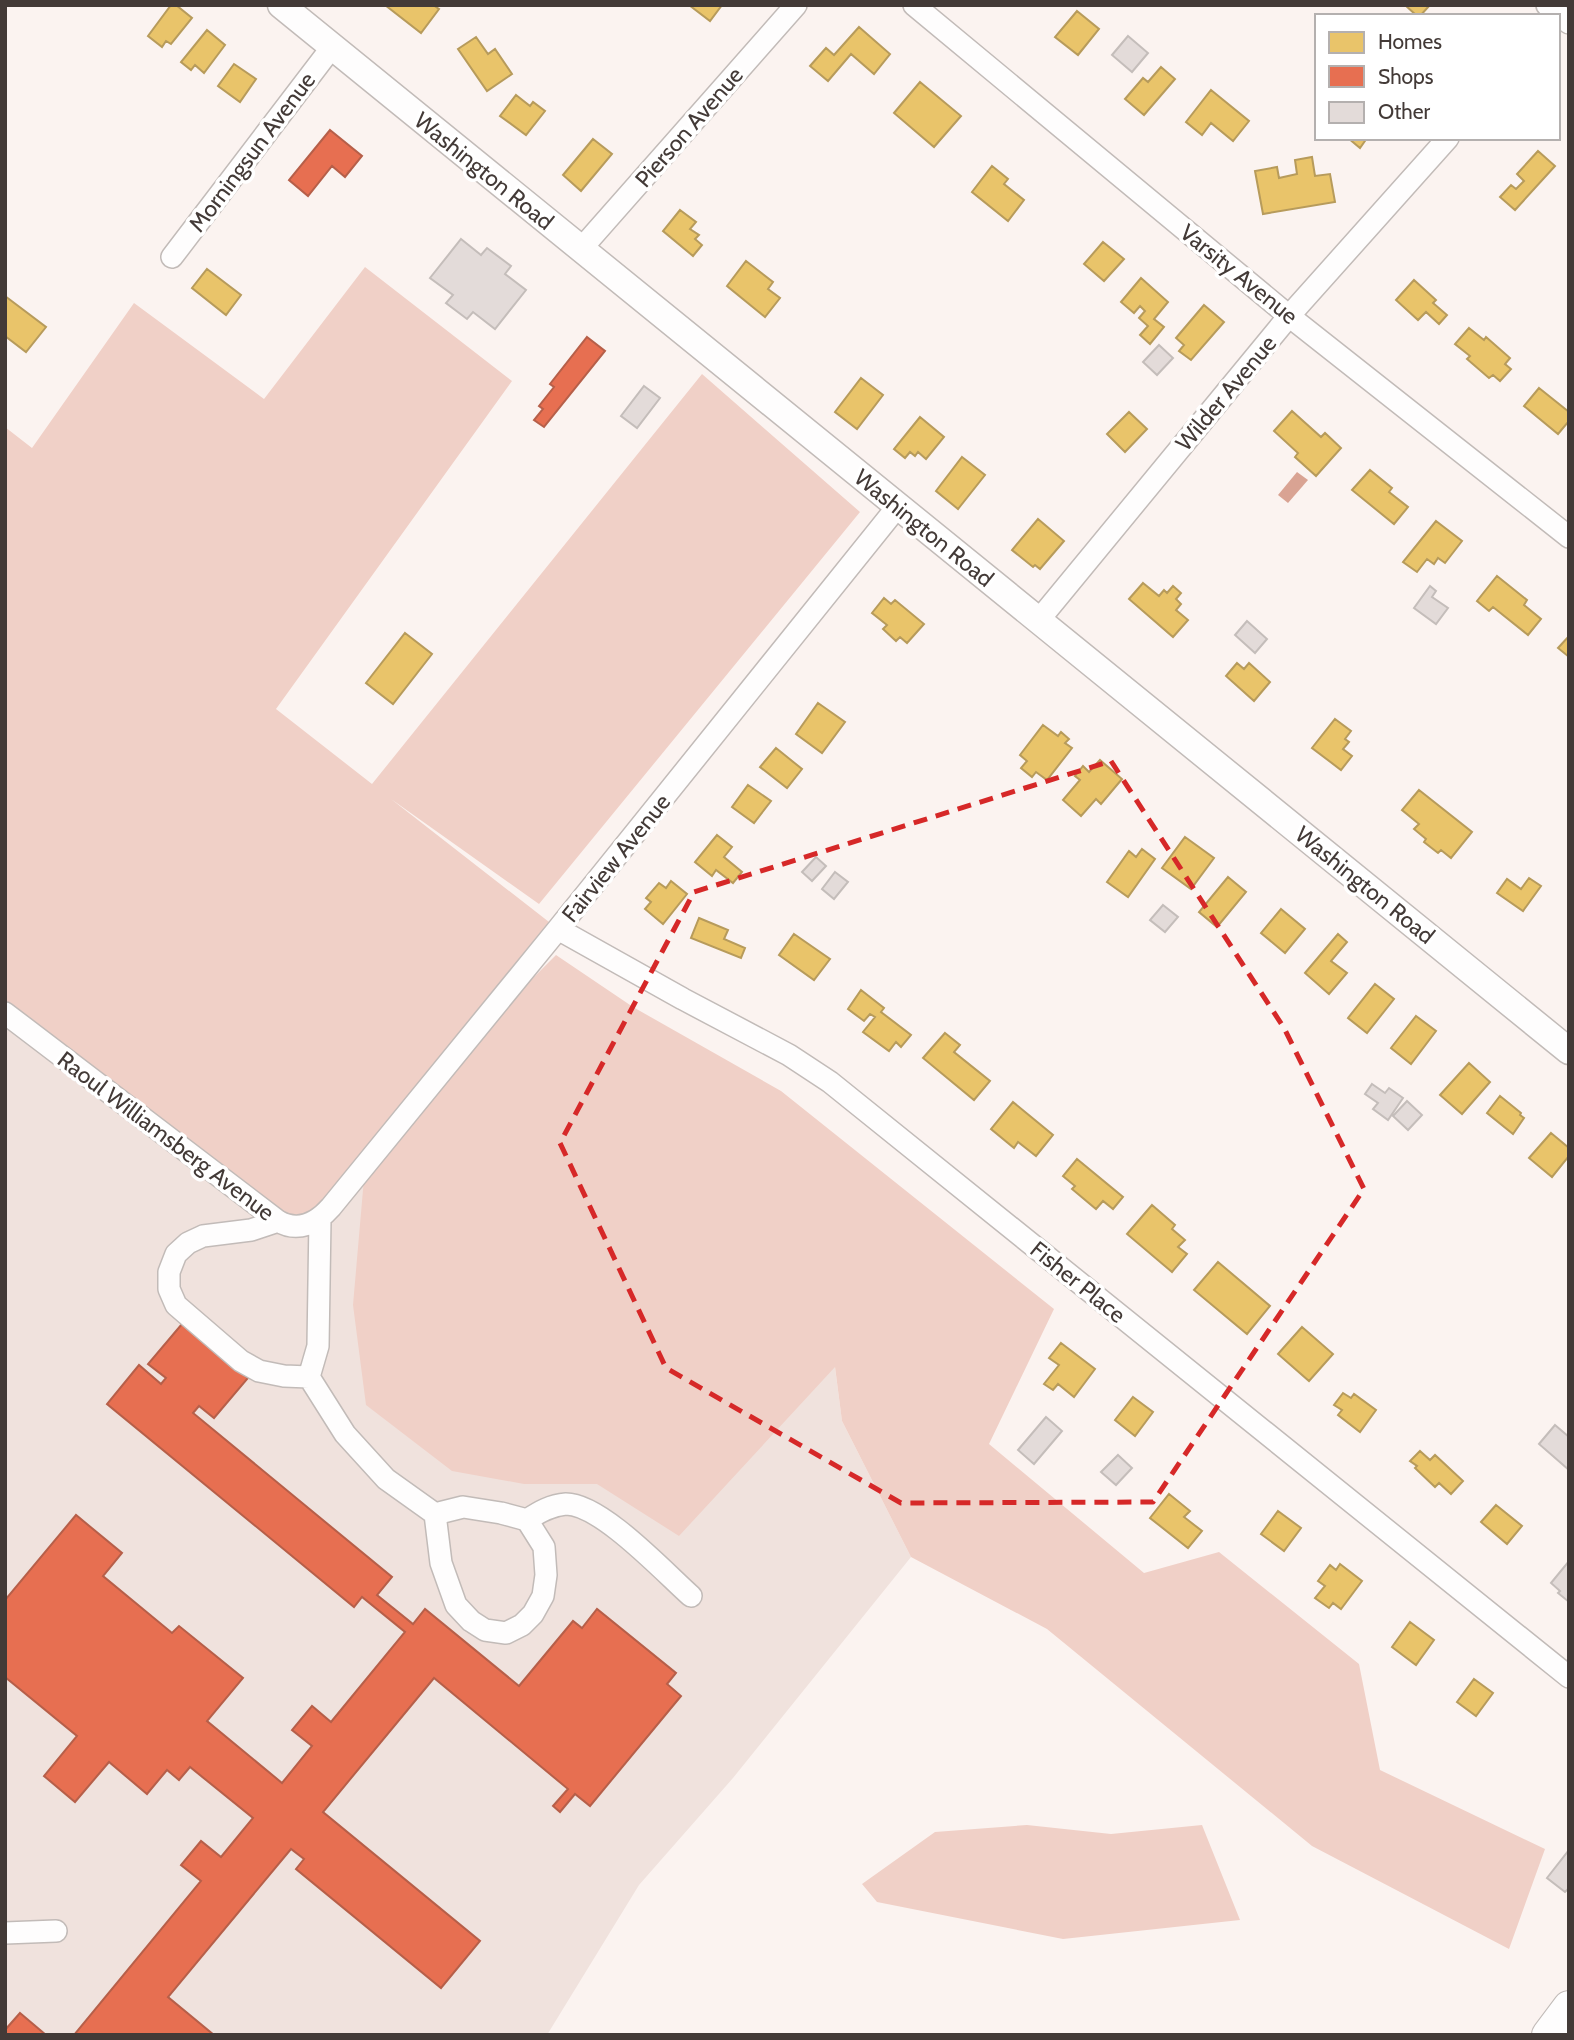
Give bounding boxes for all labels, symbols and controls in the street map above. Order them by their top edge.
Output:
legend [1315,14,1560,140]
text: Homes [1378,29,1442,54]
street label: Pierson Avenue [629,61,749,193]
text: Shops [1378,64,1434,89]
street label: Morningsun Avenue [183,66,321,237]
text: Other [1378,99,1430,124]
street label: Washington Road [409,106,559,236]
street label: Varsity Avenue [1175,218,1304,330]
street label: Wilder Avenue [1170,330,1282,456]
street label: Washington Road [849,463,999,593]
street label: Fairview Avenue [556,788,676,928]
street label: Washington Road [1290,820,1440,950]
street label: Raoul Williamsberg Avenue [52,1045,280,1227]
street label: Fisher Place [1025,1235,1131,1329]

